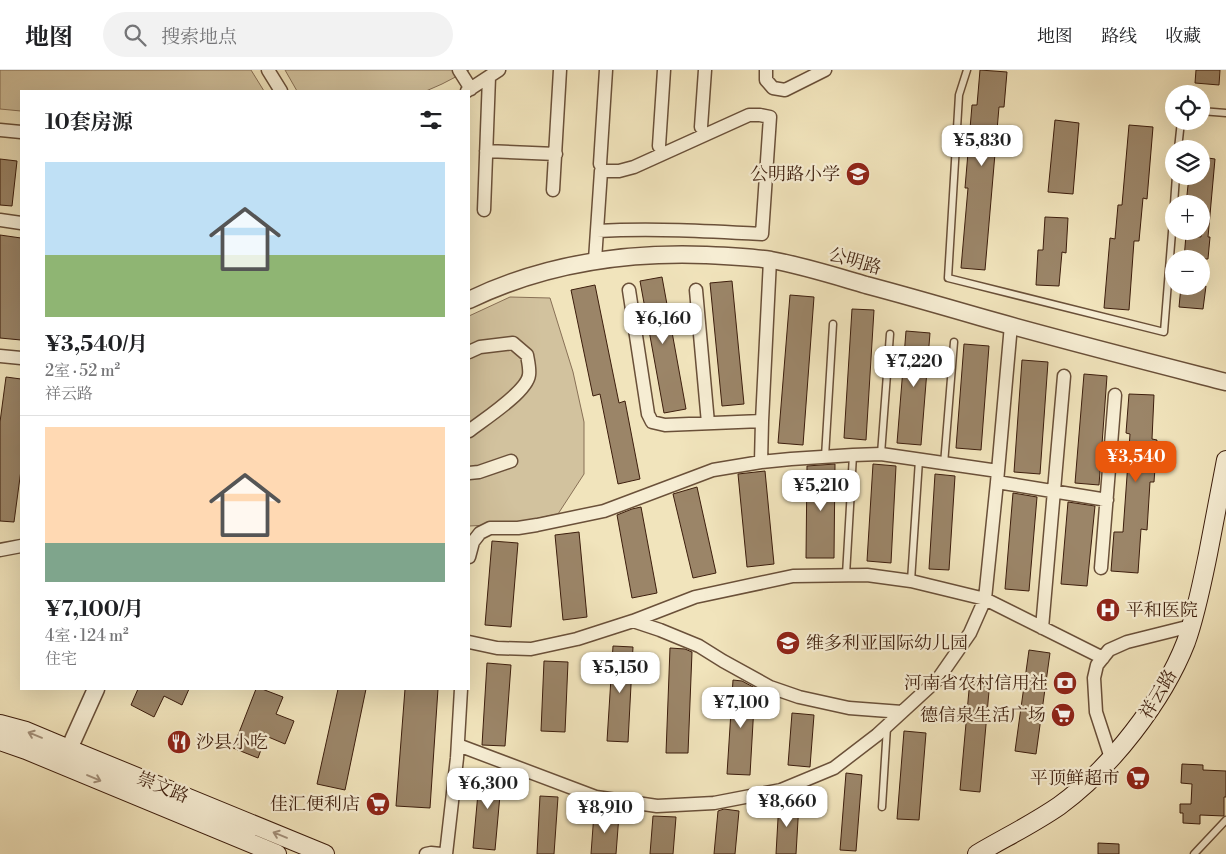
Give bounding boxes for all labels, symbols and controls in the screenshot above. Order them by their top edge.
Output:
search box [103,12,453,57]
icon: search [121,21,149,49]
text: 地图 [25,23,73,53]
text: 搜索地点 [161,25,237,49]
text: 地图 [1037,25,1073,48]
text: 路线 [1101,25,1137,48]
text: 收藏 [1165,25,1201,48]
map controls [1165,85,1210,295]
button: locate [1165,85,1210,130]
icon: filters [417,106,445,134]
text: 10套房源 [45,110,133,136]
pin: ¥5,830 [941,124,1023,167]
text: ¥5,830 [953,131,1011,151]
button: layers [1165,140,1210,185]
school or university icon: 公明路小学 [845,161,871,187]
place label: 公明路小学 [750,163,840,186]
icon: home [200,194,290,284]
button: + [1165,195,1210,240]
street label: 公明路 [826,243,884,280]
button: − [1165,250,1210,295]
pin: ¥6,160 [622,302,704,345]
text: ¥6,160 [635,309,691,329]
text: ¥3,540/月 [45,332,148,358]
pin: ¥7,220 [873,346,955,388]
text: ¥7,220 [885,352,943,372]
text: 2室 · 52 m² [45,361,120,381]
text: 祥云路 [45,384,93,404]
pin: ¥3,540 [1095,440,1177,483]
text: ¥3,540 [1106,447,1166,467]
icon: home [200,460,290,550]
pin: ¥5,210 [780,470,862,512]
text: ¥5,210 [793,476,849,496]
text: ¥7,100/月 [45,597,144,623]
hospital icon: 平和医院 [1095,597,1121,623]
place label: 平和医院 [1126,599,1198,622]
text: 4室 · 124 m² [45,626,129,646]
school or university icon: 维多利亚国际幼儿园 [775,630,801,656]
place label: 维多利亚国际幼儿园 [806,632,968,655]
text: 住宅 [45,649,77,669]
pin: ¥5,150 [579,652,661,694]
text: ¥5,150 [592,658,648,678]
street label: 祥云路 [1135,665,1182,723]
bank icon: 河南省农村信用社 [1052,670,1078,696]
place label: 河南省农村信用社 [904,672,1048,695]
pin: ¥7,100 [700,686,782,729]
text: ¥7,100 [713,693,769,713]
supermarket icon: 德信泉生活广场 [1050,702,1076,728]
place label: 德信泉生活广场 [920,704,1046,727]
restaurant icon: 沙县小吃 [166,729,192,755]
one-way arrow [28,730,43,739]
place label: 沙县小吃 [196,731,268,754]
supermarket icon: 平顶鲜超市 [1125,765,1151,791]
street label: 崇文路 [133,767,192,808]
place label: 平顶鲜超市 [1030,767,1120,790]
pin: ¥6,300 [447,768,529,810]
one-way arrow [86,774,101,784]
text: ¥6,300 [458,774,518,794]
pin: ¥8,660 [746,786,828,828]
supermarket icon: 佳汇便利店 [365,791,391,817]
pin: ¥8,910 [564,792,646,834]
text: ¥8,660 [757,792,817,812]
place label: 佳汇便利店 [270,793,360,816]
text: ¥8,910 [577,798,633,818]
one-way arrow [273,830,288,840]

